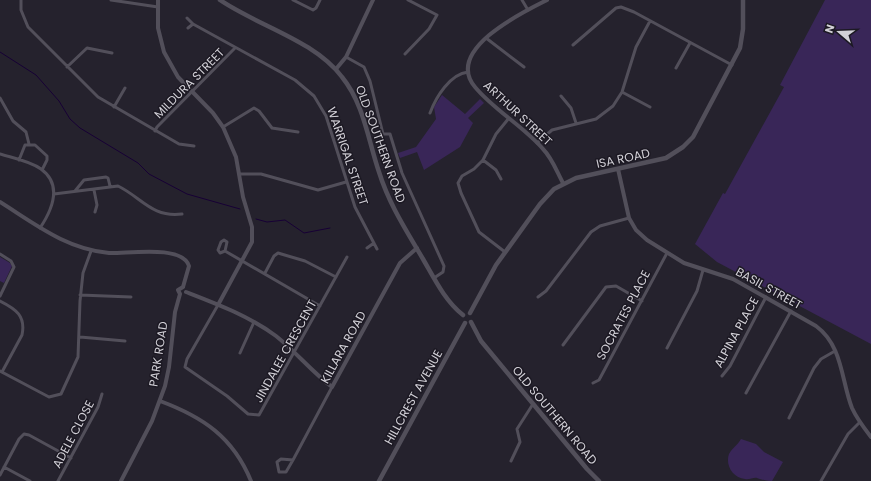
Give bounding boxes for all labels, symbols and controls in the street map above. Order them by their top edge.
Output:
north arrow [819,12,859,52]
text: N [821,22,838,35]
street label: MILDURA STREET [150,44,228,122]
street label: ARTHUR STREET [480,77,556,150]
street label: OLD SOUTHERN ROAD [352,83,410,205]
street label: WARRIGAL STREET [323,105,373,208]
street label: ISA ROAD [595,144,651,172]
street label: BASIL STREET [733,263,806,313]
street label: SOCRATES PLACE [592,267,654,363]
street label: ALPINA PLACE [710,294,762,370]
street label: JINDALEE CRESCENT [250,296,321,405]
street label: KILLARA ROAD [316,308,370,386]
street label: PARK ROAD [144,320,172,388]
street label: HILLCREST AVENUE [380,346,446,448]
street label: OLD SOUTHERN ROAD [509,362,601,468]
street label: ADELE CLOSE [48,397,98,471]

